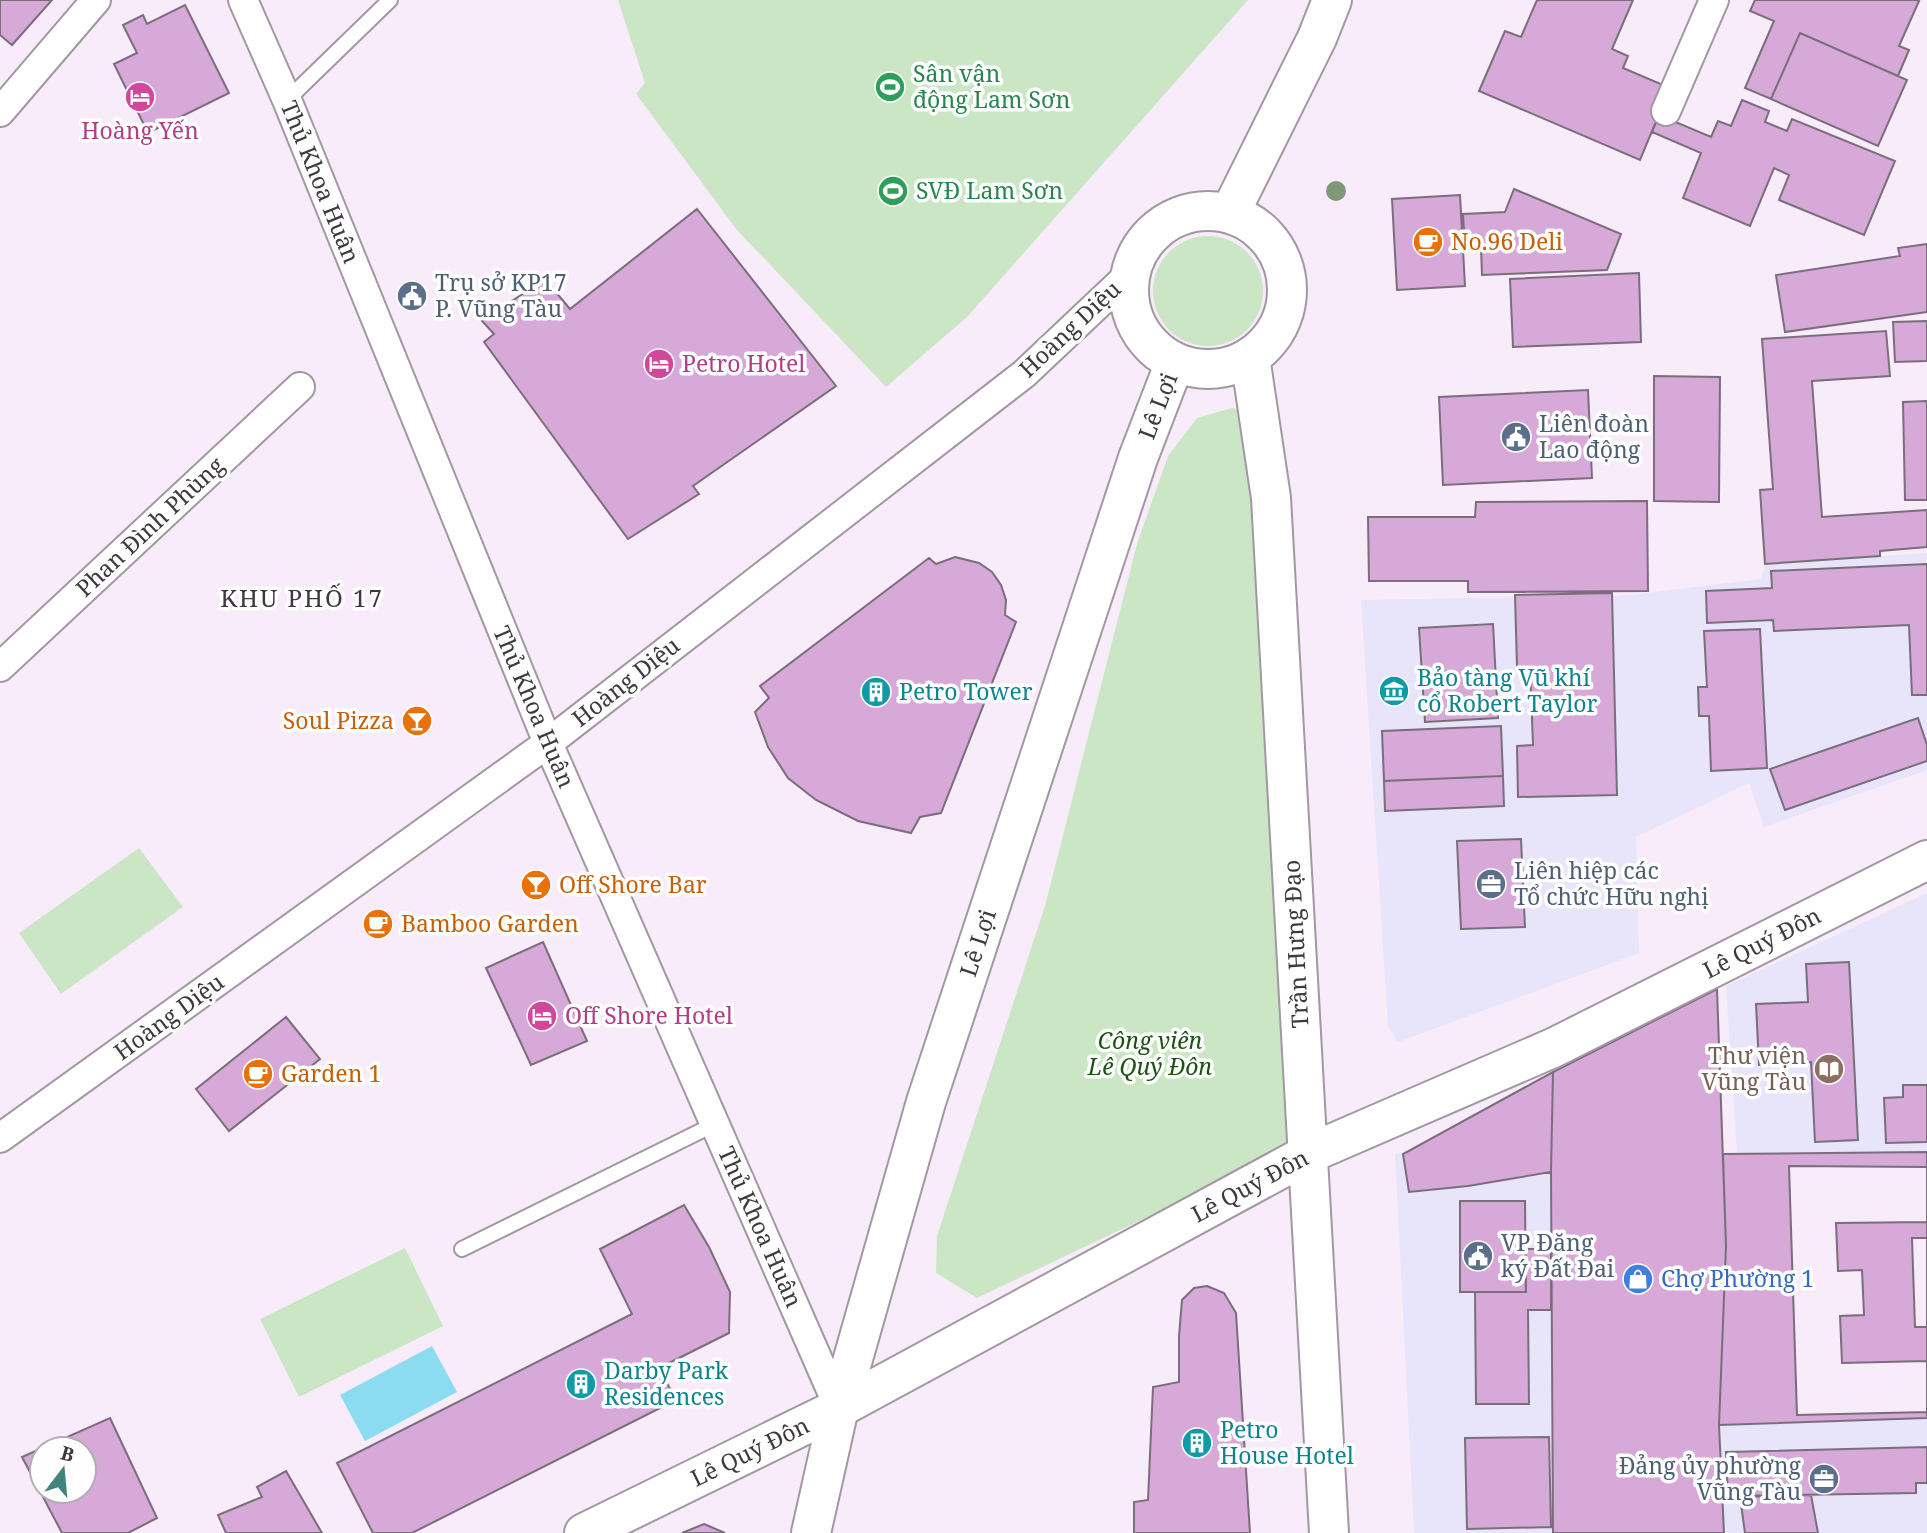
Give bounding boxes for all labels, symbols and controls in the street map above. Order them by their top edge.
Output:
place label: Sân vận động Lam Sơn [913,57,1071,115]
sports icon: Sân vận động Lam Sơn [873,70,907,104]
hotel icon: Hoàng Yến [123,80,157,114]
street label: Thủ Khoa Huân [274,96,368,268]
place label: Hoàng Yến [81,114,199,146]
sports icon: SVĐ Lam Sơn [876,174,910,208]
place label: SVĐ Lam Sơn [916,174,1063,206]
cafe icon: No.96 Deli [1411,225,1445,259]
place label: No.96 Deli [1451,225,1563,257]
place label: Trụ sở KP17 P. Vũng Tàu [435,266,567,324]
street label: Hoàng Diệu [1011,272,1128,384]
public building icon: Trụ sở KP17 P. Vũng Tàu [395,279,429,313]
hotel icon: Petro Hotel [642,347,676,381]
place label: Petro Hotel [682,347,805,379]
street label: Lê Lợi [1130,367,1185,443]
place label: Liên đoàn Lao động [1539,407,1649,465]
public building icon: Liên đoàn Lao động [1499,420,1533,454]
street label: Phan Đình Phùng [68,449,231,603]
district label: KHU PHỐ 17 [220,581,384,614]
street label: Thủ Khoa Huân [486,621,583,793]
street label: Hoàng Diệu [565,629,686,733]
place label: Bảo tàng Vũ khí cổ Robert Taylor [1417,661,1598,719]
museum icon: Bảo tàng Vũ khí cổ Robert Taylor [1377,674,1411,708]
building icon: Petro Tower [859,675,893,709]
place label: Petro Tower [899,675,1033,707]
place label: Soul Pizza [283,704,394,736]
bar icon: Soul Pizza [400,704,434,738]
place label: Liên hiệp các Tổ chức Hữu nghị [1514,854,1709,912]
street label: Trần Hưng Đạo [1275,859,1315,1029]
office icon: Liên hiệp các Tổ chức Hữu nghị [1474,867,1508,901]
bar icon: Off Shore Bar [519,868,553,902]
place label: Off Shore Bar [559,868,707,900]
street label: Lê Quý Đôn [1697,899,1826,985]
street label: Lê Lợi [951,904,1003,980]
cafe icon: Bamboo Garden [361,907,395,941]
place label: Bamboo Garden [401,907,579,939]
street label: Hoàng Diệu [107,965,230,1067]
hotel icon: Off Shore Hotel [525,999,559,1033]
place label: Off Shore Hotel [565,999,733,1031]
park label: Công viên Lê Quý Đôn [1087,1024,1212,1082]
place label: Thư viện Vũng Tàu [1702,1039,1806,1097]
library icon: Thư viện Vũng Tàu [1812,1052,1846,1086]
cafe icon: Garden 1 [241,1057,275,1091]
place label: Garden 1 [281,1057,381,1089]
street label: Thủ Khoa Huân [711,1141,811,1312]
street label: Lê Quý Đôn [1185,1141,1314,1229]
place label: VP Đăng ký Đất Đai [1501,1226,1615,1284]
public building icon: VP Đăng ký Đất Đai [1461,1239,1495,1273]
shop icon: Chợ Phường 1 [1621,1262,1655,1296]
place label: Chợ Phường 1 [1661,1262,1814,1294]
place label: Darby Park Residences [604,1354,729,1412]
building icon: Darby Park Residences [564,1367,598,1401]
street label: Lê Quý Đôn [685,1409,814,1494]
place label: Petro House Hotel [1220,1413,1354,1471]
building icon: Petro House Hotel [1180,1426,1214,1460]
north arrow [28,1435,98,1505]
text: B [58,1439,78,1468]
place label: Đảng ủy phường Vũng Tàu [1619,1449,1802,1507]
office icon: Đảng ủy phường Vũng Tàu [1807,1462,1841,1496]

